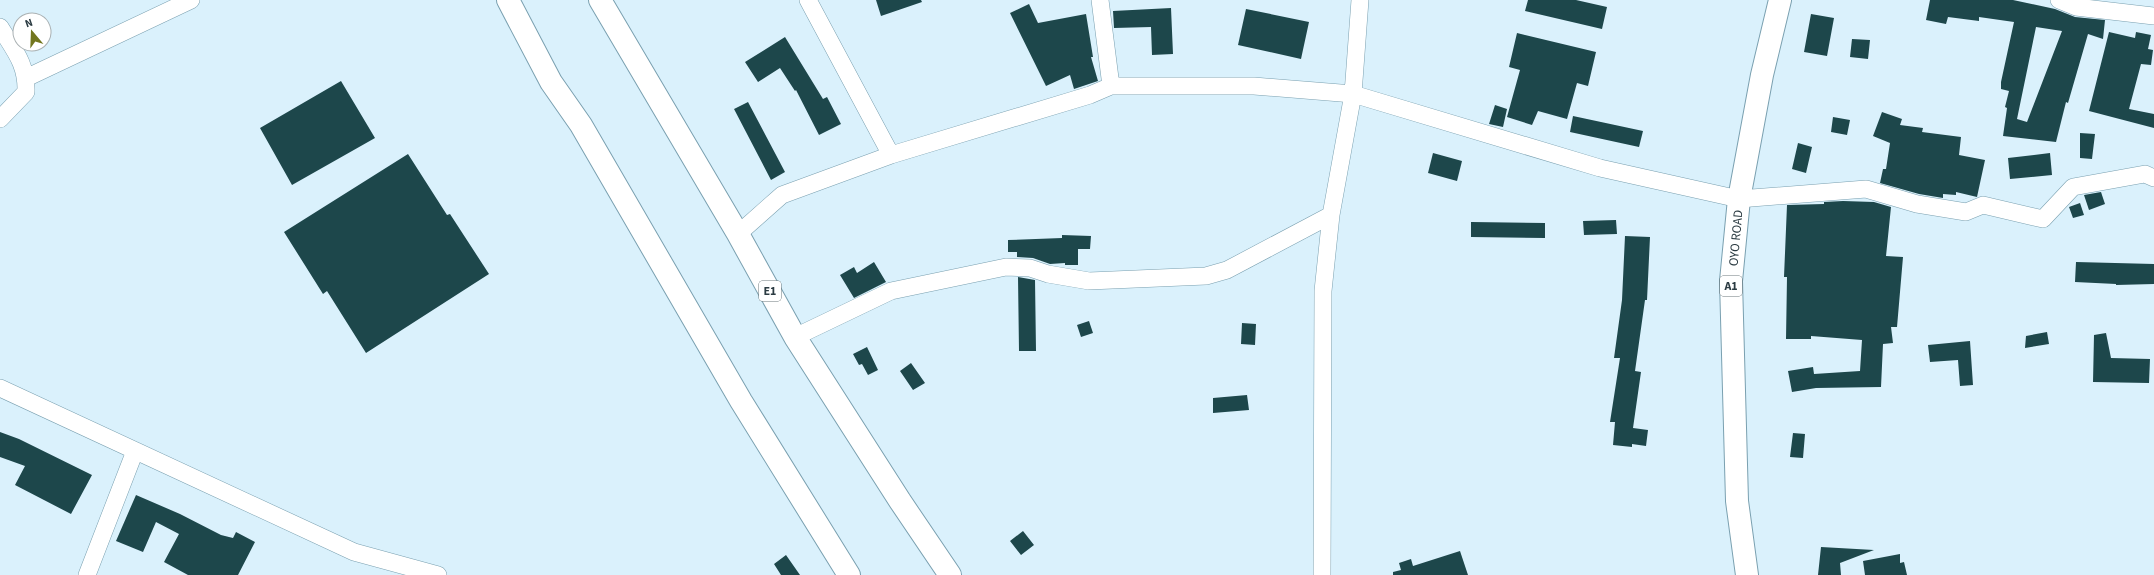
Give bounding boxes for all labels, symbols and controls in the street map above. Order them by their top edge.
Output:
north arrow [12,12,52,52]
text: N [23,15,35,31]
street label: OYO ROAD [1725,209,1747,267]
road number: A1 [1720,276,1742,296]
road number: E1 [759,281,781,301]

